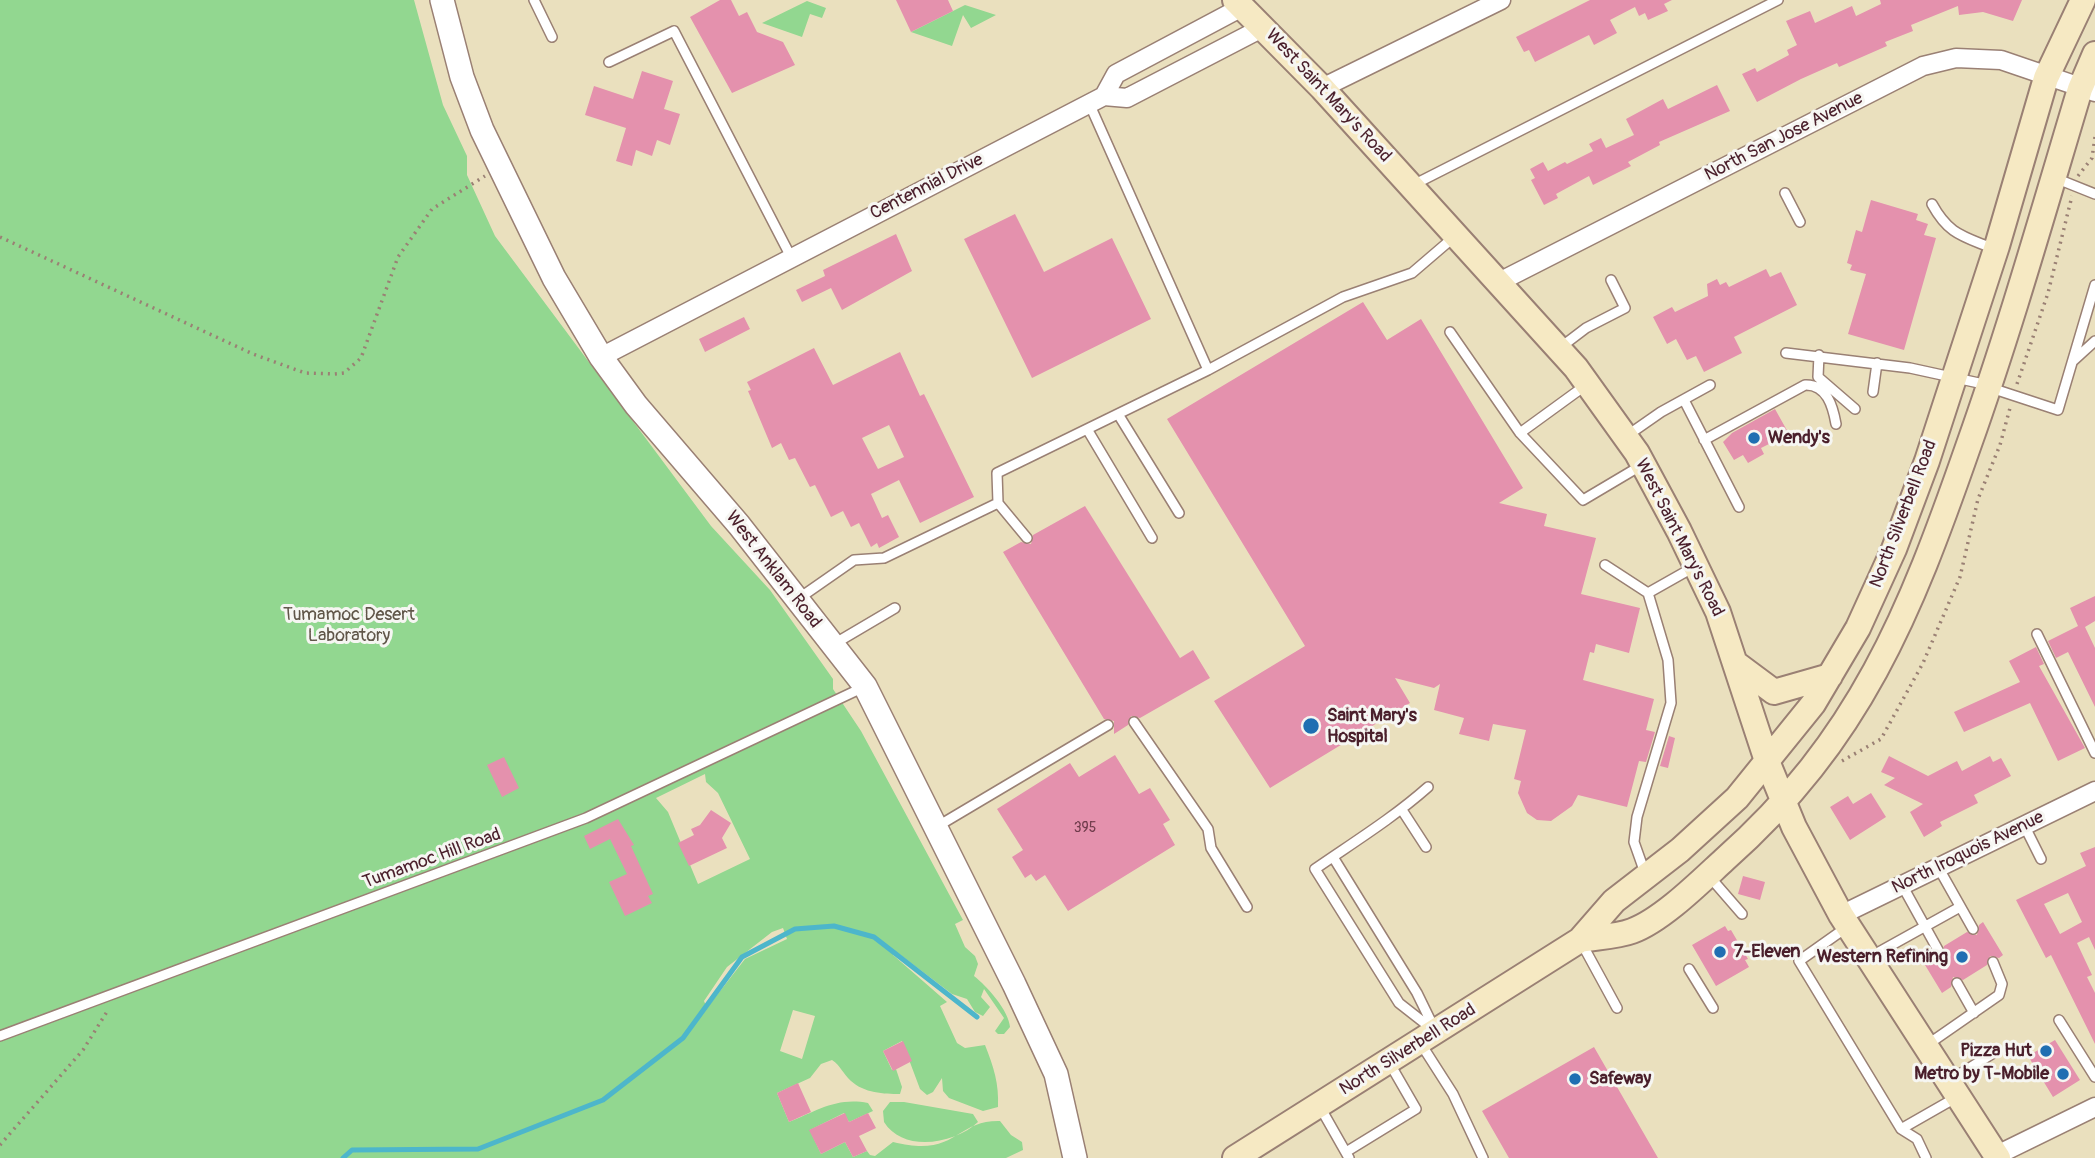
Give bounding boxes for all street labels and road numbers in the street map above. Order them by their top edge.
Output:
street label: West Saint Mary's Road [1261,25,1395,167]
street label: North San Jose Avenue [1701,88,1867,186]
street label: Centennial Drive [867,149,987,225]
street label: North Silverbell Road [1866,437,1942,591]
street label: West Saint Mary's Road [1630,455,1728,621]
street label: West Anklam Road [721,507,825,633]
street label: North Iroquois Avenue [1889,807,2047,899]
street label: Tumamoc Hill Road [360,824,504,894]
street label: North Silverbell Road [1336,999,1480,1101]

